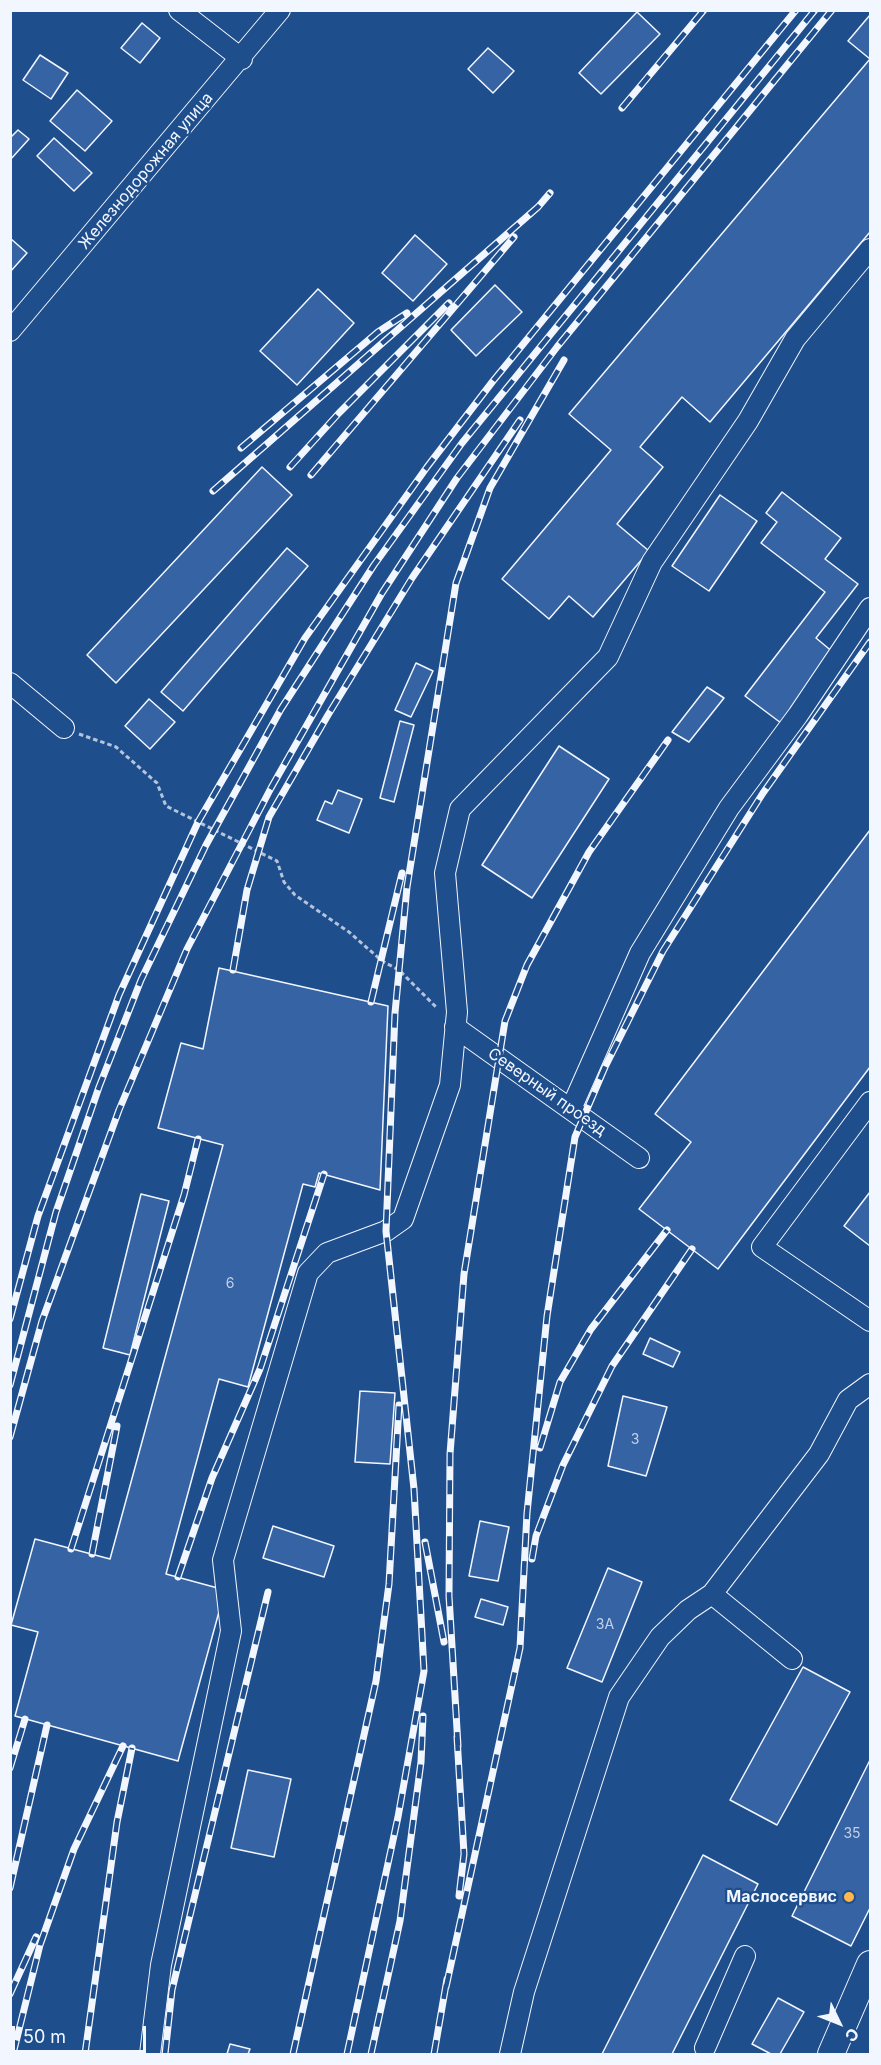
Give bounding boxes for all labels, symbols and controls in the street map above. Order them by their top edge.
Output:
street label: Железнодорожная улица [75,89,217,253]
street label: Северный проезд [484,1044,610,1140]
house number: 6 [226,1276,234,1292]
house number: 3 [631,1432,639,1448]
house number: 3А [596,1617,614,1633]
house number: 35 [843,1826,861,1842]
place label: Маслосервис [726,1887,837,1907]
marker: Маслосервис [842,1890,856,1904]
north arrow [809,1993,869,2053]
scale bar [15,2014,148,2052]
text: С [841,2024,864,2046]
text: 50 m [23,2026,66,2047]

